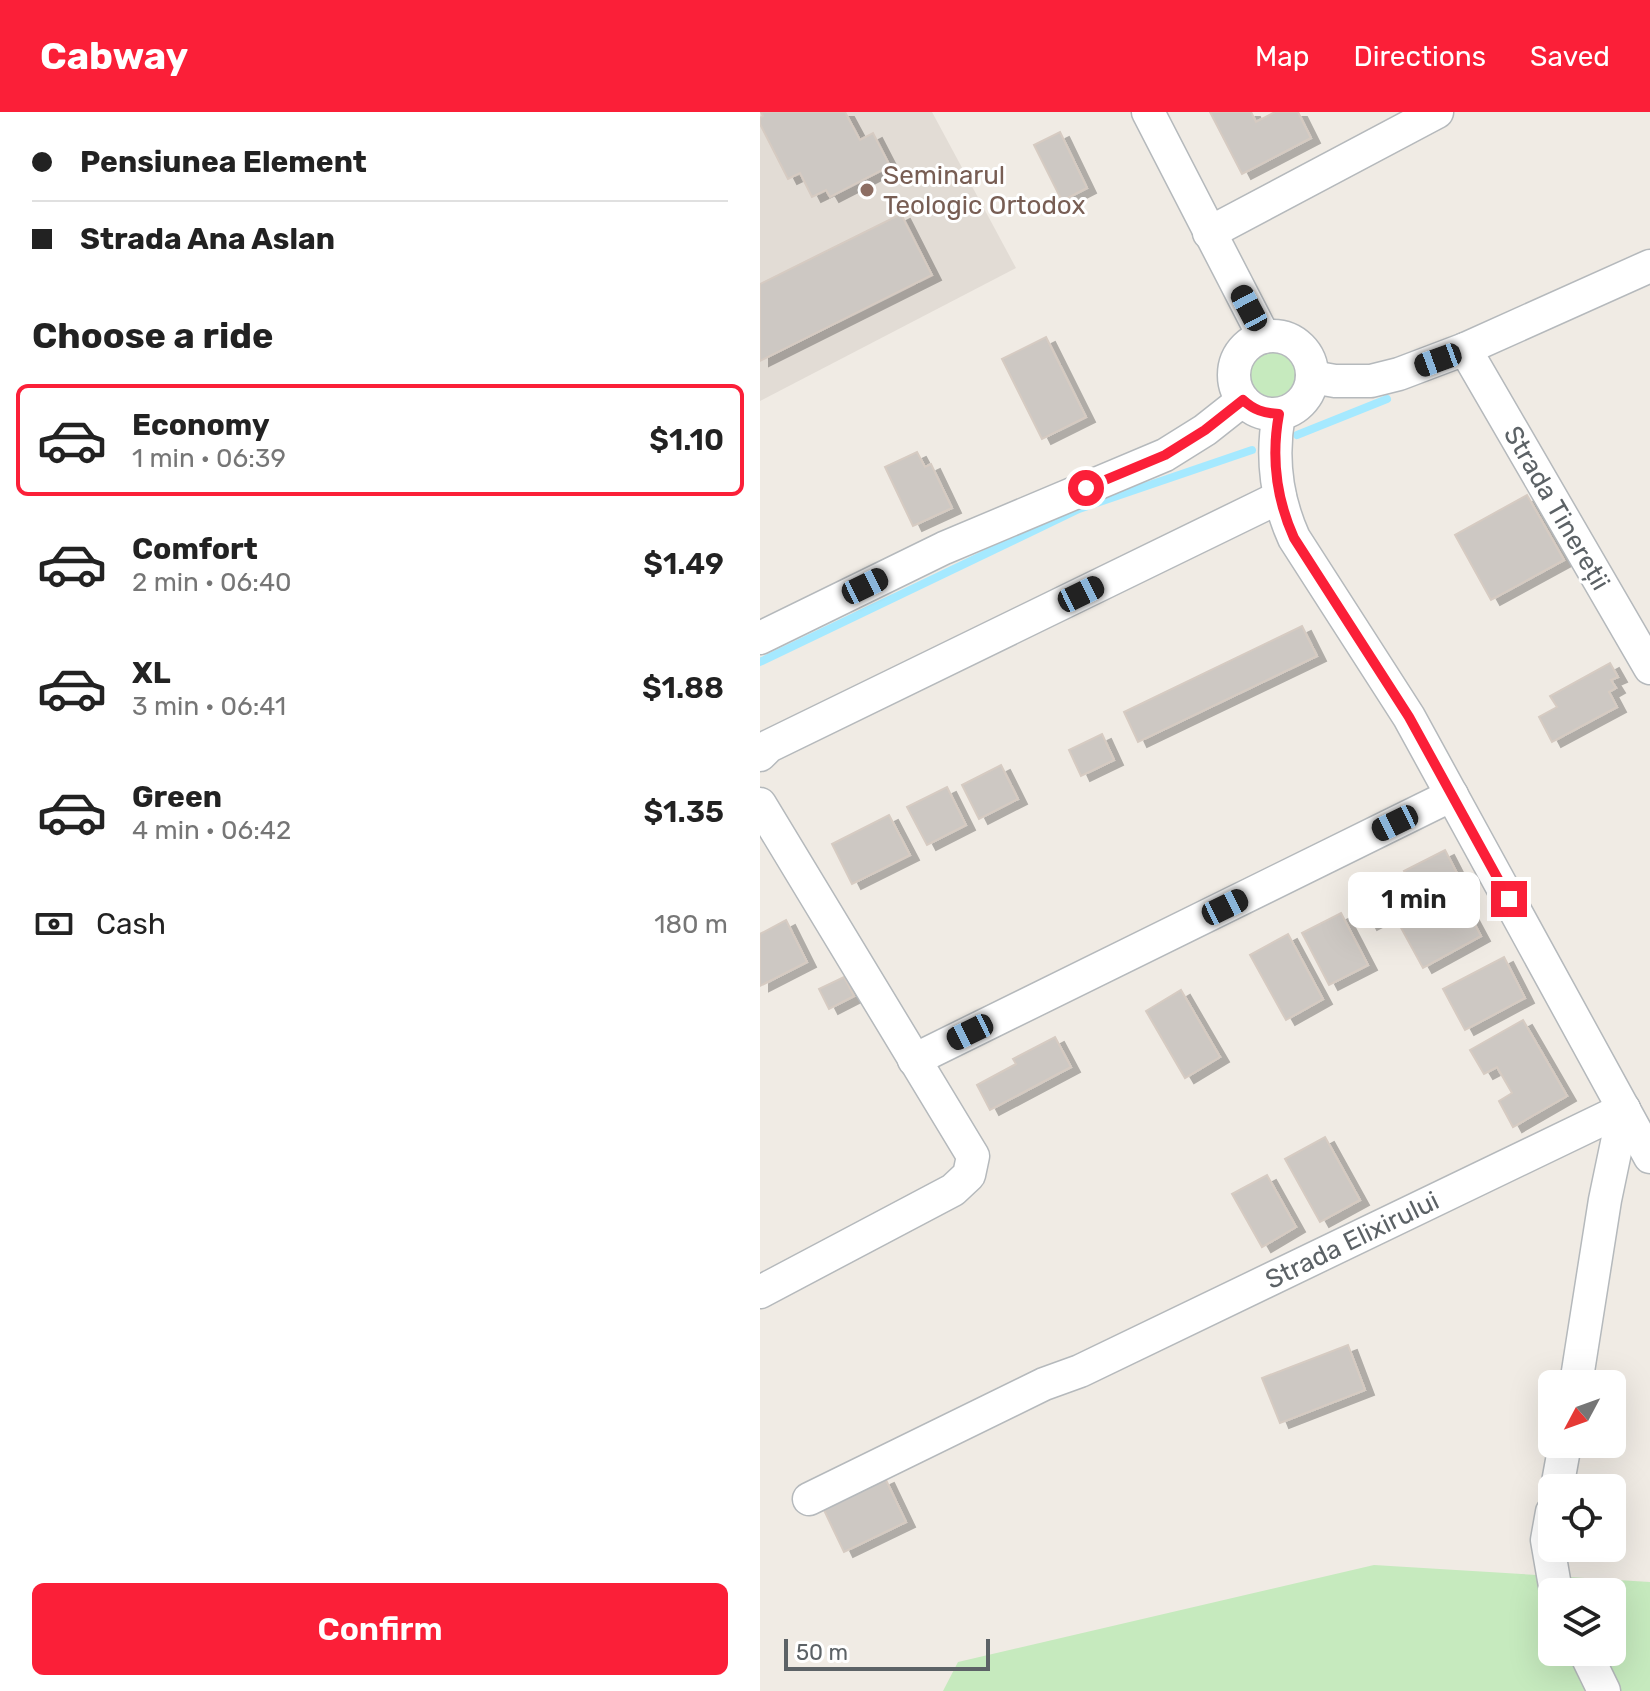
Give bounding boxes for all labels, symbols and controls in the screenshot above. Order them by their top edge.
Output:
text: Cabway [40,33,188,79]
text: Map [1255,40,1309,73]
text: Directions [1353,40,1486,73]
text: Saved [1530,40,1610,73]
text: Pensiunea Element [80,144,367,180]
place label: Seminarul Teologic Ortodox [883,160,1085,221]
marker: Seminarul Teologic Ortodox [858,181,876,199]
text: Strada Ana Aslan [80,221,335,257]
car [1227,281,1271,335]
text: Choose a ride [32,314,273,357]
car [1411,341,1465,379]
icon: car [36,404,108,476]
text: Economy [132,407,270,443]
street label: Strada Tinereții [1497,421,1616,596]
text: $1.10 [649,422,724,458]
text: 1 min · 06:39 [132,443,286,474]
route start [1068,470,1104,506]
icon: car [36,528,108,600]
text: Comfort [132,531,258,567]
text: $1.49 [643,546,724,582]
car [838,565,892,607]
text: 2 min · 06:40 [132,567,292,598]
car [1054,573,1108,615]
icon: car [36,652,108,724]
text: XL [132,655,171,691]
text: $1.88 [642,670,724,706]
text: 3 min · 06:41 [132,691,286,722]
icon: car [36,776,108,848]
text: Green [132,779,222,815]
text: $1.35 [643,794,724,830]
car [1368,802,1422,844]
text: 4 min · 06:42 [132,815,291,846]
callout: 1 min [1349,871,1481,927]
route end [1491,881,1527,917]
text: 1 min [1381,884,1447,915]
car [1198,886,1252,928]
icon: cash [32,902,76,946]
text: Cash [96,906,166,942]
text: 180 m [654,909,728,940]
car [943,1011,997,1053]
street label: Strada Elixirului [1260,1185,1444,1296]
north arrow [1538,1370,1626,1458]
map controls [1538,1370,1626,1666]
button: locate [1538,1474,1626,1562]
button: layers [1538,1578,1626,1666]
button: Confirm [32,1583,728,1675]
scale bar [784,1635,990,1671]
text: 50 m [796,1639,848,1666]

